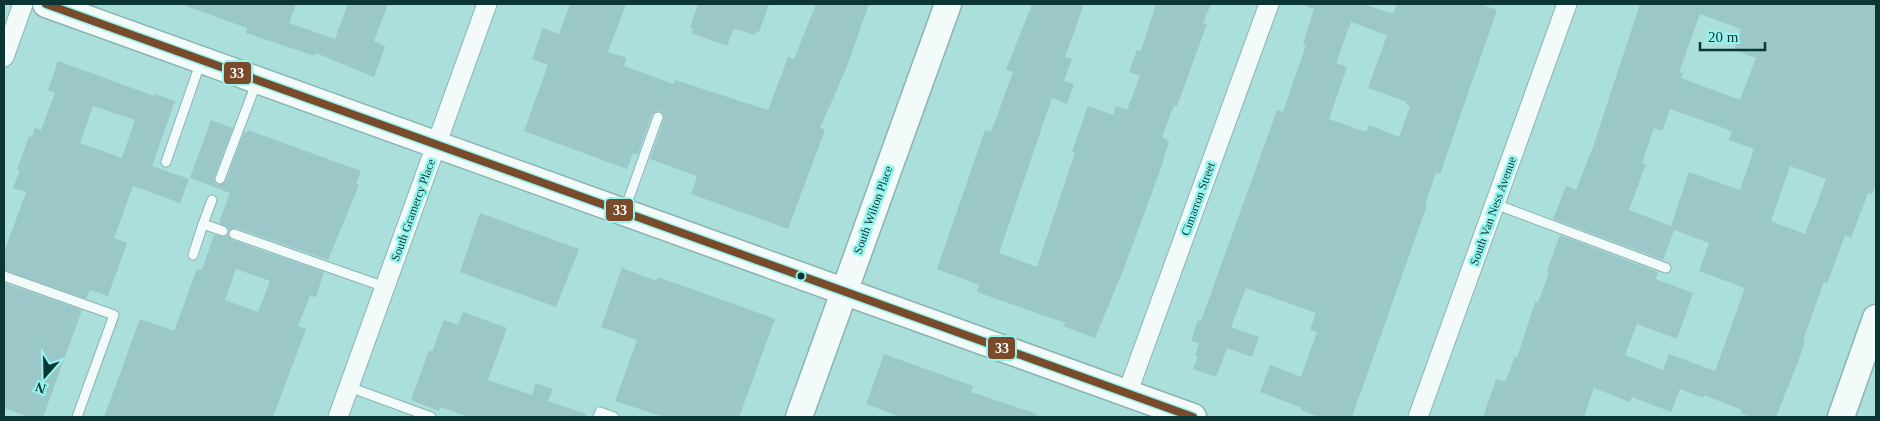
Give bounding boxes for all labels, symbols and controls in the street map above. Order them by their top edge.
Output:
scale bar [1700,20,1765,52]
text: 20 m [1708,29,1739,45]
line badge: 33 [223,61,252,85]
text: 33 [230,66,244,81]
street label: South Van Ness Avenue [1467,155,1519,267]
street label: South Gramercy Place [388,157,438,263]
street label: Cimarron Street [1178,160,1218,238]
street label: South Wilton Place [851,164,895,256]
line badge: 33 [605,198,634,222]
text: 33 [613,203,627,218]
unlabelled marker [796,271,806,281]
line badge: 33 [987,336,1016,360]
text: 33 [995,341,1009,356]
north arrow [20,351,70,401]
text: N [33,379,48,397]

